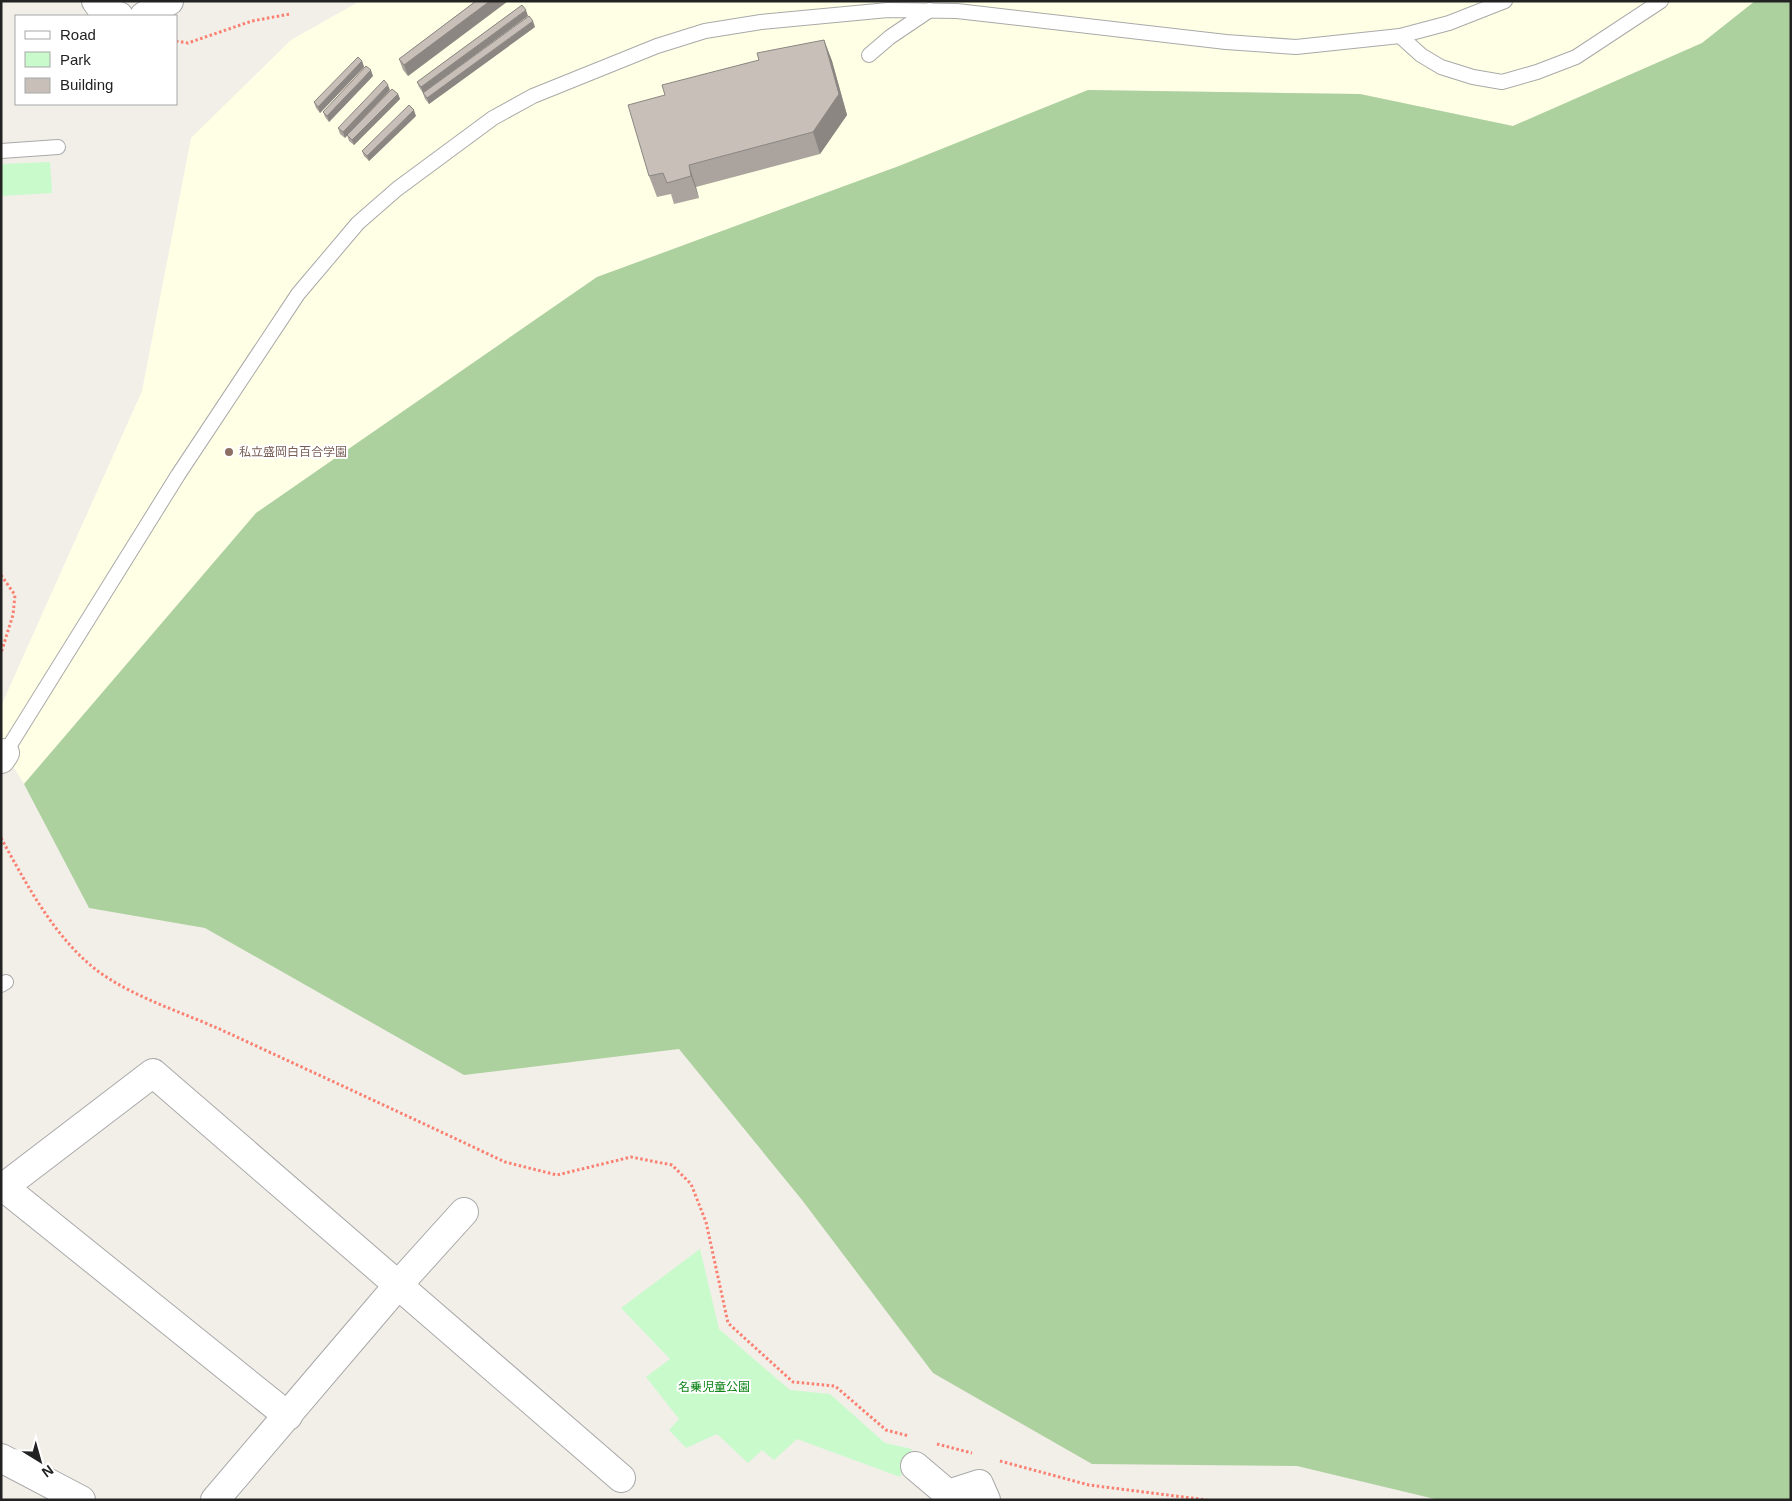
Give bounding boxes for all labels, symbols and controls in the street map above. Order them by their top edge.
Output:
legend [15,15,178,105]
text: Road [60,26,96,43]
text: Park [60,51,91,68]
text: Building [60,76,113,93]
place label: 私立盛岡白百合学園 [239,445,347,459]
marker: 私立盛岡白百合学園 [223,446,235,458]
park label: 名乗児童公園 [678,1380,750,1394]
north arrow [15,1436,65,1486]
text: N [39,1462,57,1481]

